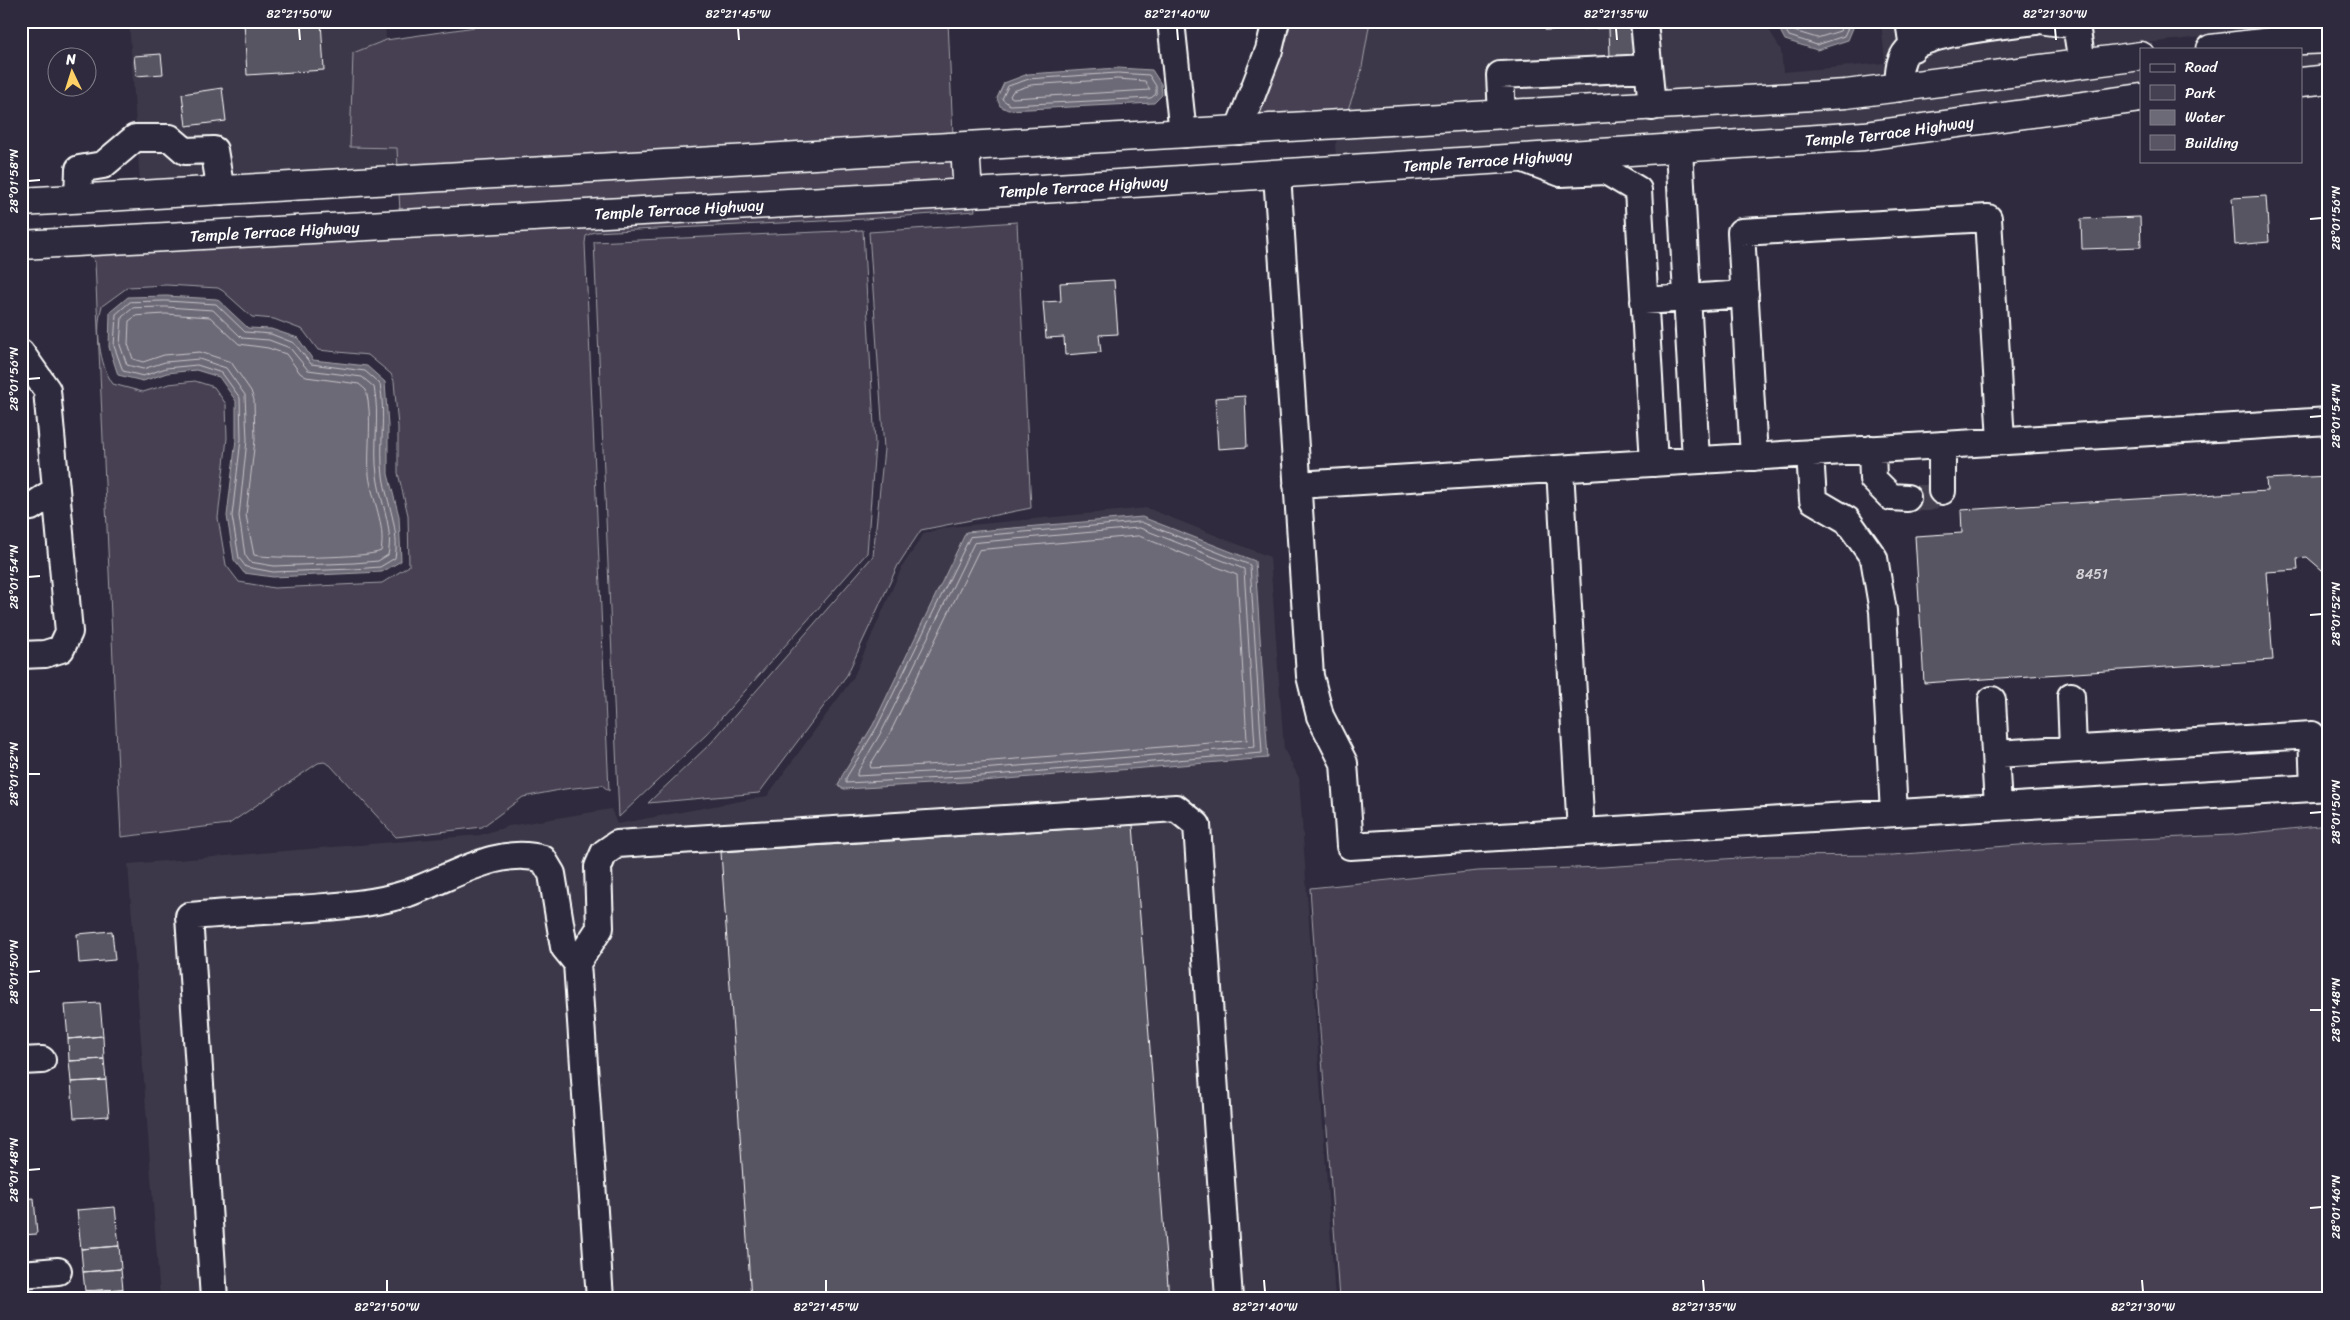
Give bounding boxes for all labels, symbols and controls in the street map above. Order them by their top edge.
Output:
text: 82°21'50"W [267,3,332,25]
text: 82°21'45"W [706,3,771,25]
text: 82°21'40"W [1144,3,1210,25]
text: 82°21'35"W [1584,3,1649,25]
text: 82°21'30"W [2023,3,2088,25]
text: N [64,47,77,72]
north arrow [48,48,98,98]
legend [2140,48,2302,162]
text: Road [2185,54,2218,80]
text: Park [2185,80,2216,106]
text: Water [2185,104,2225,130]
street label: Temple Terrace Highway [1804,107,1976,155]
text: Building [2185,130,2239,156]
street label: Temple Terrace Highway [1402,141,1574,181]
text: 28°01'58"N [3,148,25,213]
street label: Temple Terrace Highway [998,167,1170,206]
text: 28°01'56"N [2325,185,2347,250]
street label: Temple Terrace Highway [593,190,765,229]
street label: Temple Terrace Highway [189,212,361,251]
text: 28°01'56"N [3,346,25,411]
text: 28°01'54"N [2325,383,2347,448]
text: 28°01'54"N [3,544,25,609]
house number: 8451 [2076,562,2108,587]
text: 28°01'52"N [2325,581,2347,646]
text: 28°01'52"N [3,741,25,806]
text: 28°01'50"N [2325,779,2347,844]
text: 28°01'50"N [3,939,25,1004]
text: 28°01'48"N [2325,977,2347,1042]
text: 28°01'48"N [3,1137,25,1202]
text: 28°01'46"N [2325,1174,2347,1239]
text: 82°21'50"W [355,1296,420,1318]
text: 82°21'45"W [794,1296,859,1318]
text: 82°21'40"W [1232,1296,1298,1318]
text: 82°21'35"W [1672,1296,1737,1318]
text: 82°21'30"W [2111,1296,2176,1318]

